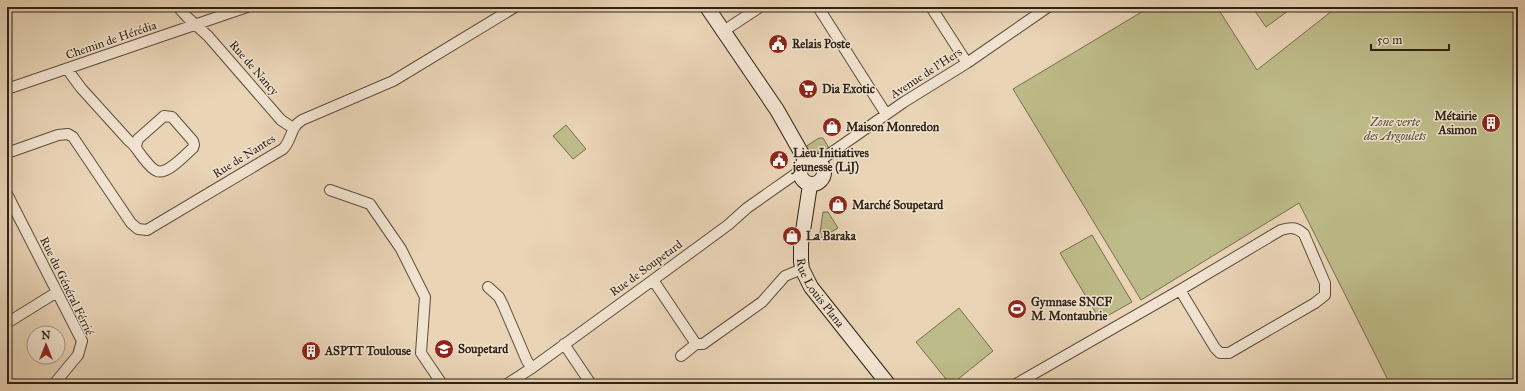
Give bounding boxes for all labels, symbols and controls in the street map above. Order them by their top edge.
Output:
street label: Chemin de Hérédia [64,18,159,62]
scale bar [1371,26,1449,52]
public building icon: Relais Poste [767,33,789,55]
text: 50 m [1377,33,1402,47]
place label: Relais Poste [792,37,850,51]
street label: Rue de Nancy [226,38,282,99]
street label: Avenue de l'Hers [887,45,964,102]
supermarket icon: Dia Exotic [797,78,819,100]
place label: Dia Exotic [822,82,875,96]
place label: Métairie Asimon [1434,109,1477,137]
building icon: Métairie Asimon [1480,112,1502,134]
park label: Zone verte des Argoulets [1363,115,1427,143]
shop icon: Maison Monredon [821,116,843,138]
place label: Maison Monredon [846,120,940,134]
street label: Rue de Nantes [210,131,278,181]
place label: Lieu Initiatives jeunesse (LiJ) [791,146,870,175]
public building icon: Lieu Initiatives jeunesse (LiJ) [768,149,790,171]
shop icon: Marché Soupetard [827,194,849,216]
place label: Marché Soupetard [852,198,944,213]
shop icon: La Baraka [781,225,803,247]
place label: La Baraka [806,229,857,243]
street label: Rue du Général Férrié [37,234,97,338]
street label: Rue de Soupetard [607,237,685,299]
street label: Rue Louis Plana [794,257,848,331]
place label: Gymnase SNCF M. Montaubrie [1031,295,1112,323]
sports icon: Gymnase SNCF M. Montaubrie [1006,298,1028,320]
north arrow [26,325,66,365]
text: N [41,329,51,342]
school or university icon: Soupetard [433,338,455,360]
building icon: ASPTT Toulouse [300,340,322,362]
place label: Soupetard [458,342,509,357]
place label: ASPTT Toulouse [324,344,411,358]

